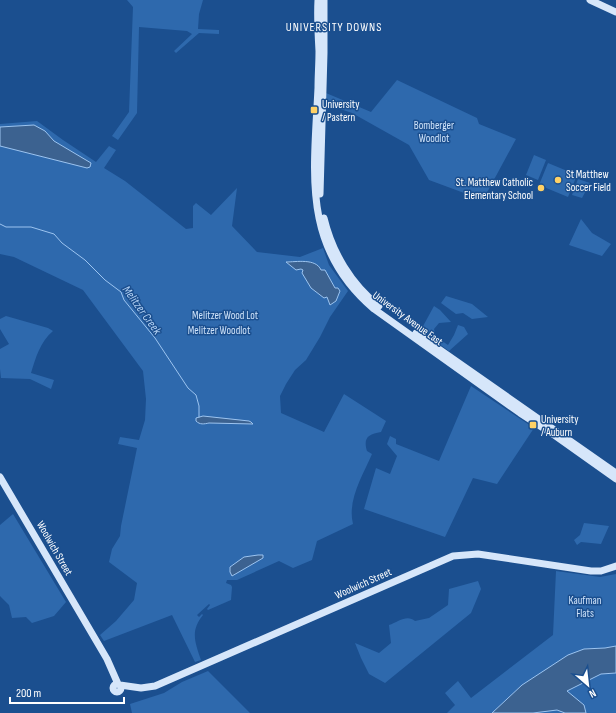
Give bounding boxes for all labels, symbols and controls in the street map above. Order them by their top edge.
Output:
district label: UNIVERSITY DOWNS [286,20,382,35]
place label: University / Pastern [322,98,360,124]
marker: University / Pastern [309,105,319,115]
park label: Bomberger Woodlot [414,119,454,145]
place label: St Matthew Soccer Field [566,168,611,194]
marker: St Matthew Soccer Field [553,175,563,185]
place label: St. Matthew Catholic Elementary School [456,176,533,202]
marker: St. Matthew Catholic Elementary School [536,183,546,193]
water label: Melitzer Creek [119,283,165,338]
street label: University Avenue East [370,289,446,349]
park label: Melitzer Wood Lot [192,309,259,322]
park label: Melitzer Woodlot [188,324,251,337]
place label: University / Auburn [541,413,579,439]
marker: University / Auburn [528,420,538,430]
street label: Woolwich Street [34,519,76,578]
street label: Woolwich Street [333,565,394,602]
park label: Kaufman Flats [569,594,602,620]
north arrow [568,665,608,705]
scale bar [10,679,124,705]
text: 200 m [16,686,42,701]
text: N [587,686,598,701]

